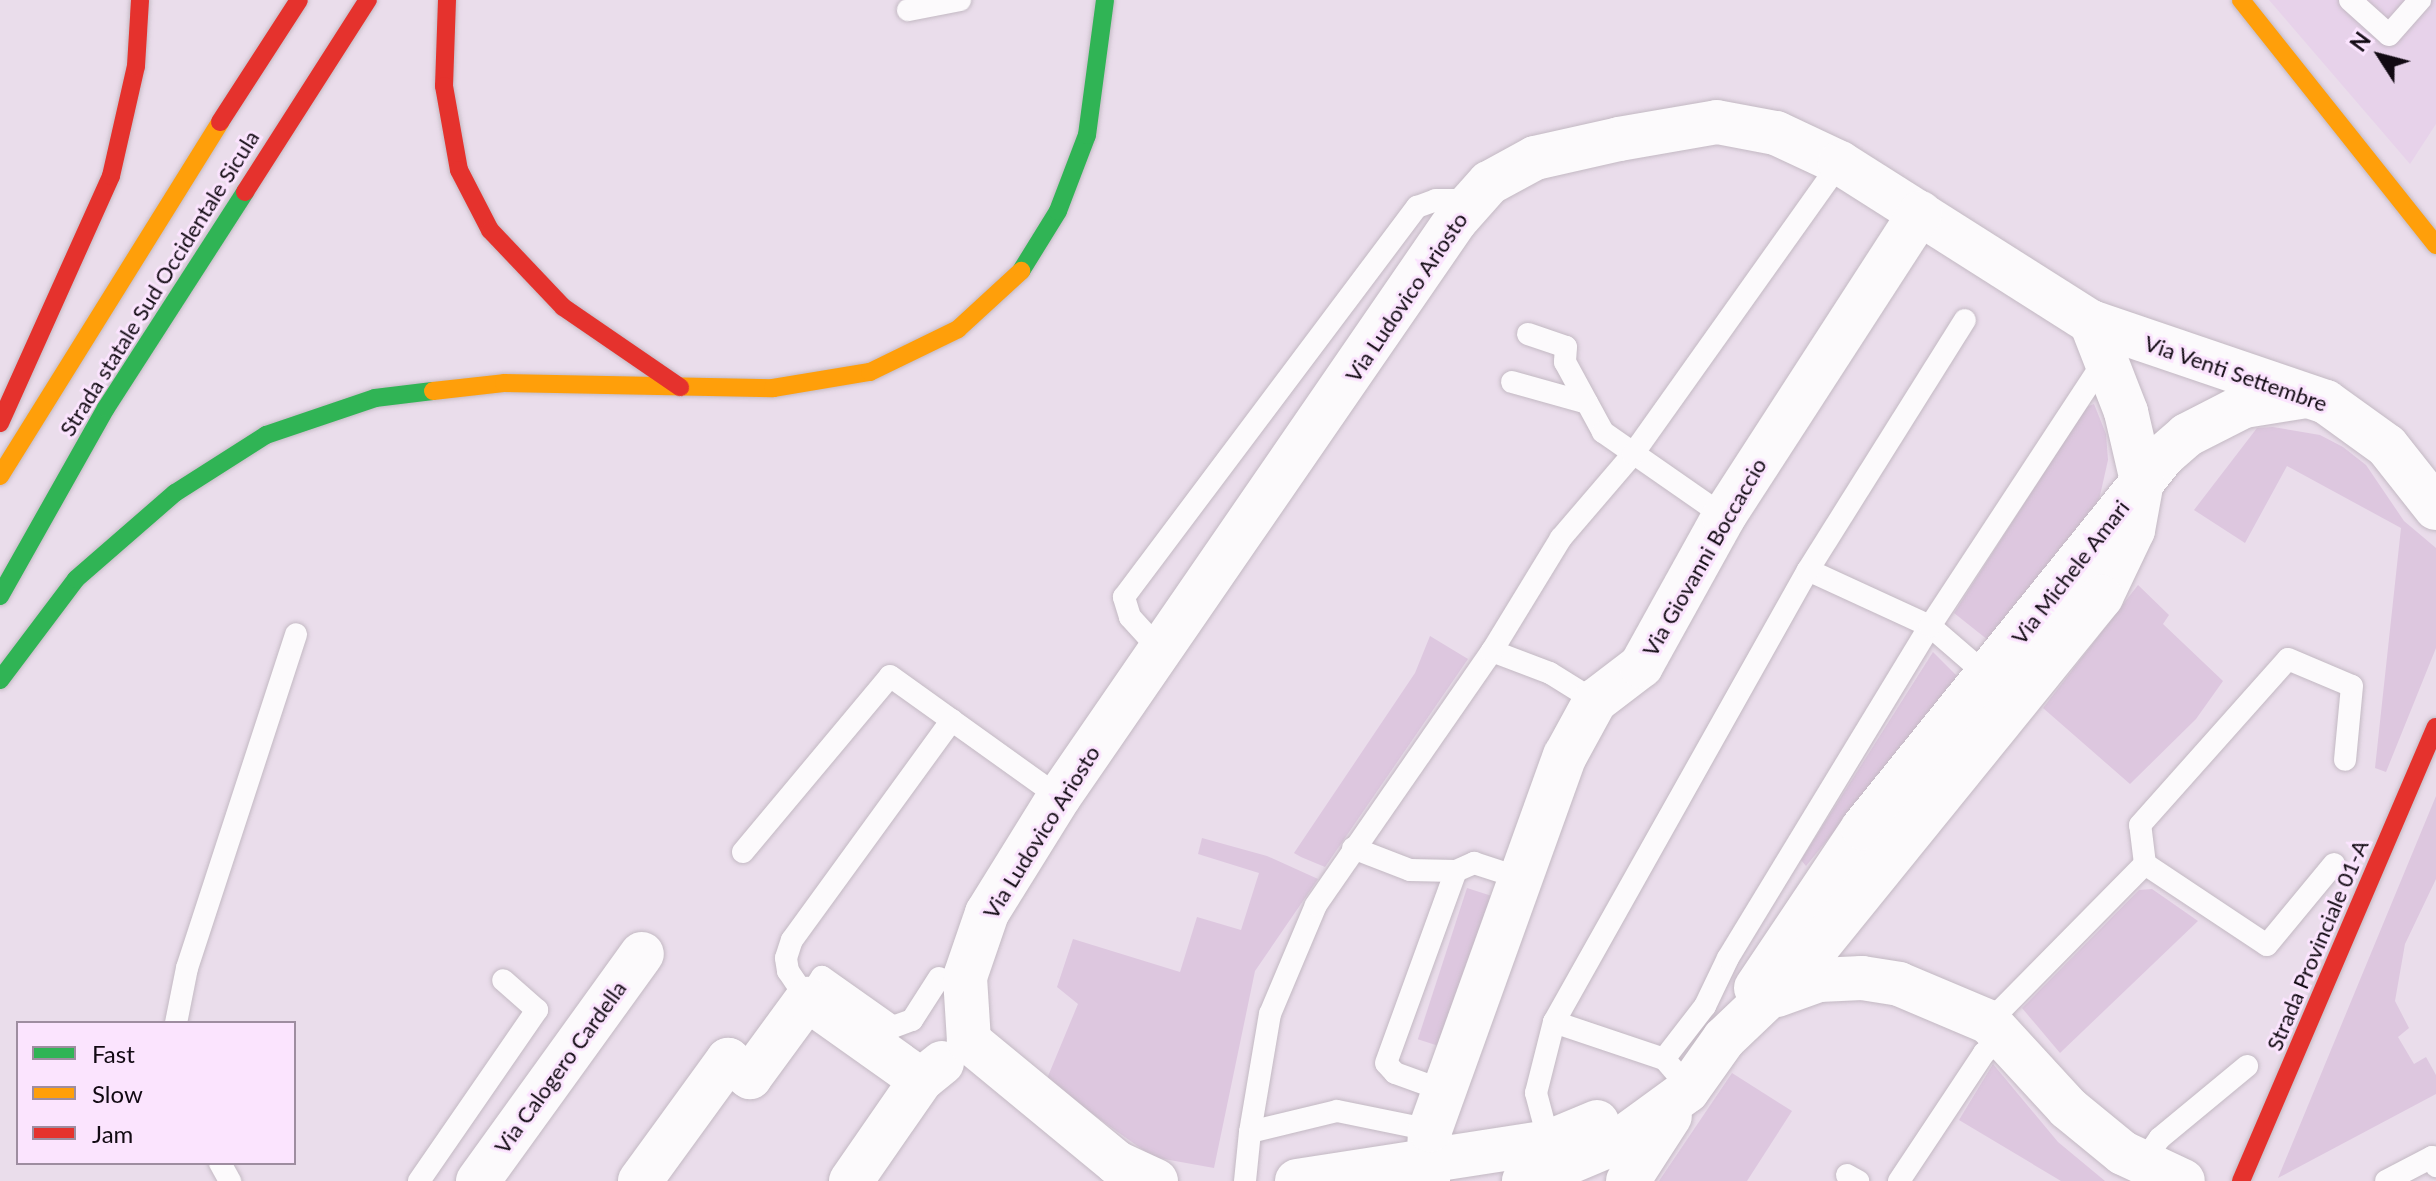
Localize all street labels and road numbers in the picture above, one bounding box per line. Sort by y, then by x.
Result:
street label: Strada statale Sud Occidentale Sicula [54,125,264,441]
street label: Via Ludovico Ariosto [1339,207,1473,387]
street label: Via Venti Settembre [2141,329,2331,417]
street label: Via Giovanni Boccaccio [1636,453,1772,661]
street label: Via Michele Amari [2005,494,2135,650]
street label: Via Ludovico Ariosto [977,740,1105,924]
street label: Strada Provinciale 01-A [2261,836,2373,1054]
street label: Via Calogero Cardella [488,976,632,1158]

